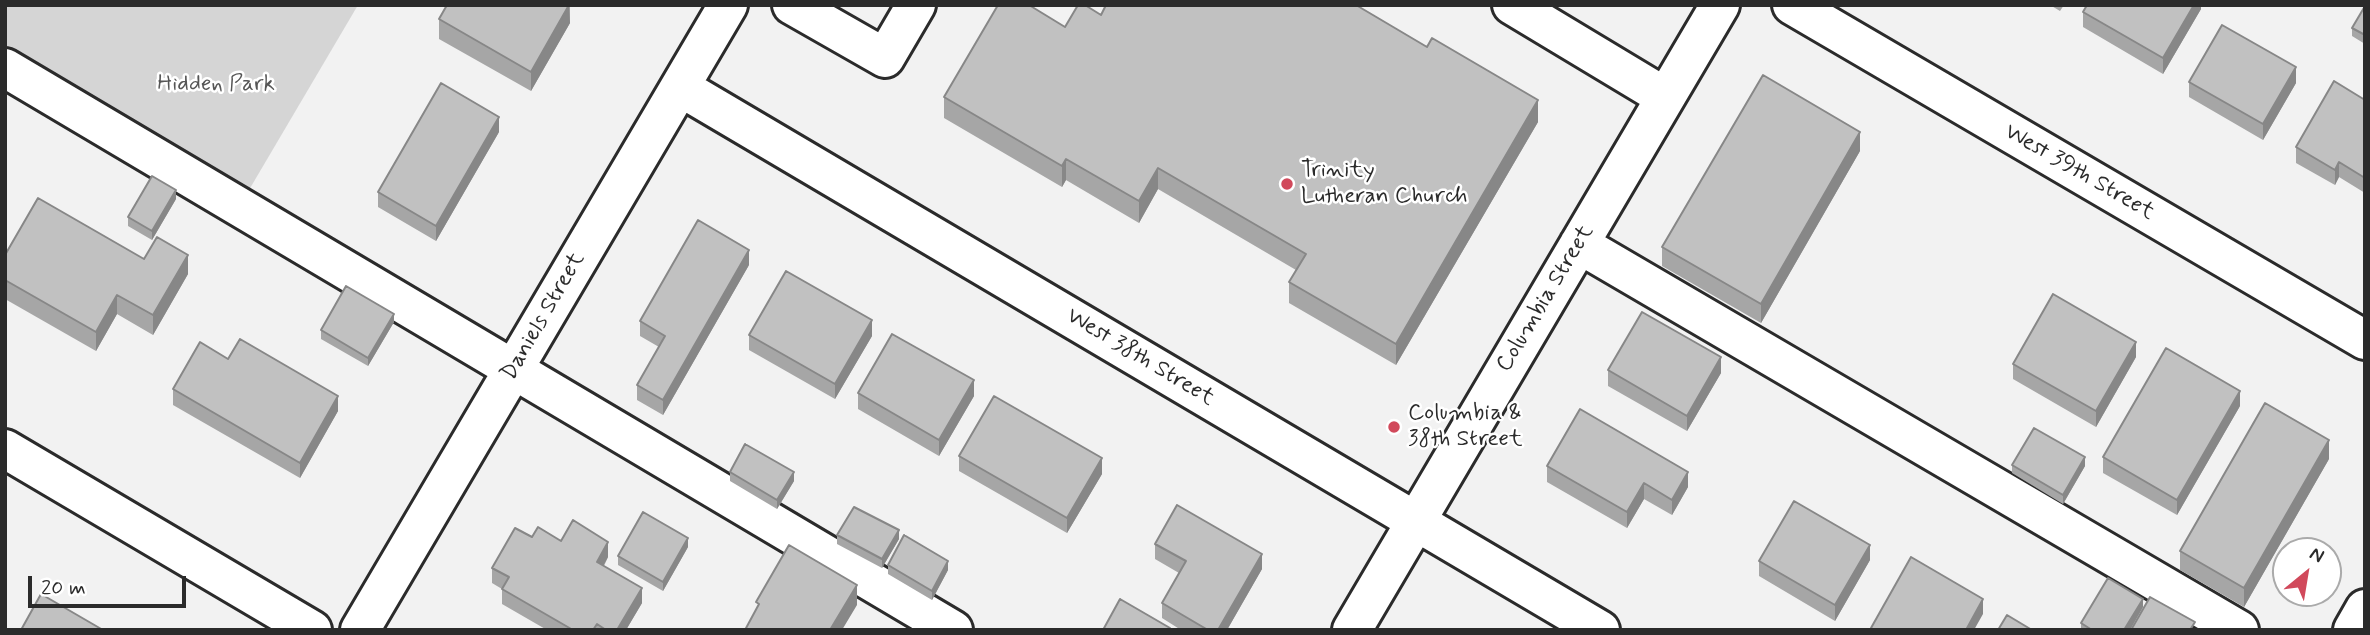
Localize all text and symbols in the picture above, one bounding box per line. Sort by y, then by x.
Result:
park label: Hidden Park [157,71,275,99]
street label: West 39th Street [1999,119,2159,227]
place label: Trinity Lutheran Church [1301,157,1468,211]
marker: Trinity Lutheran Church [1279,176,1295,192]
street label: Columbia Street [1491,221,1601,377]
street label: Daniels Street [496,248,592,386]
street label: West 38th Street [1061,303,1219,413]
place label: Columbia & 38th Street [1408,400,1522,454]
marker: Columbia & 38th Street [1386,419,1402,435]
north arrow [2272,537,2342,607]
text: N [2305,541,2328,569]
scale bar [32,562,189,606]
text: 20 m [41,574,86,602]

